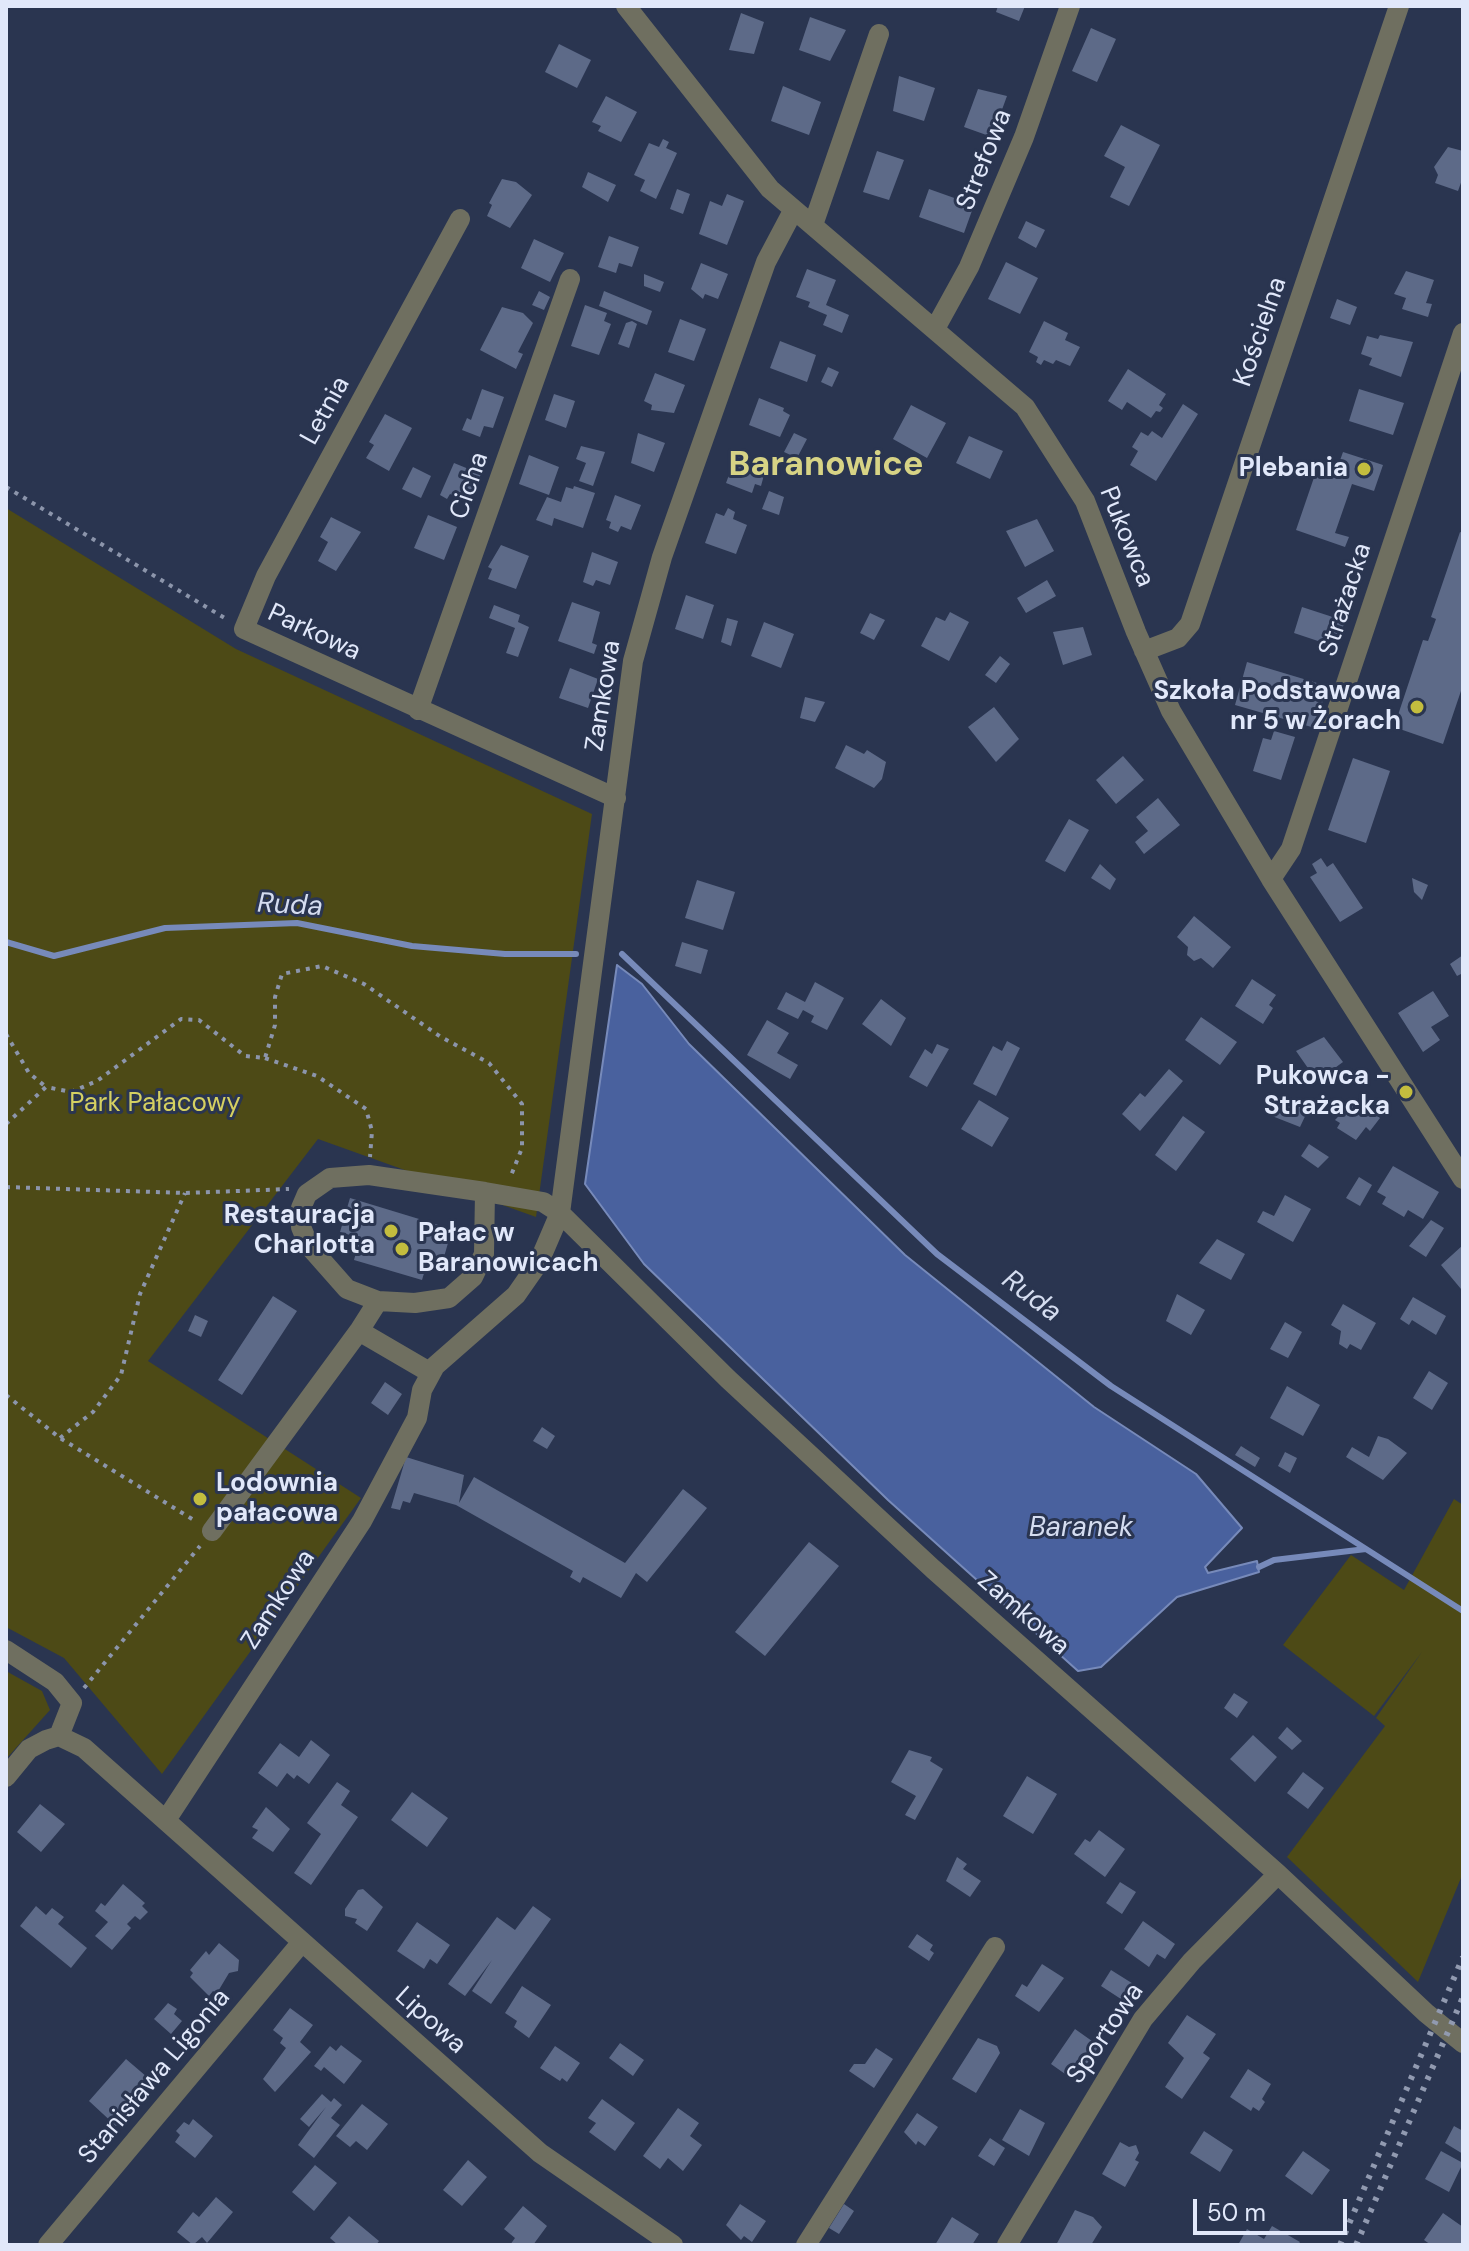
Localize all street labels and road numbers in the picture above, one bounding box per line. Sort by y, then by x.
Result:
street label: Strefowa [951,105,1019,215]
street label: Kościelna [1228,273,1294,391]
street label: Letnia [295,372,357,450]
street label: Cicha [444,448,496,524]
street label: Pukowca [1092,482,1160,592]
street label: Strażacka [1313,539,1379,661]
street label: Parkowa [263,598,365,668]
street label: Zamkowa [580,638,628,754]
street label: Zamkowa [235,1545,323,1655]
street label: Zamkowa [971,1565,1075,1663]
street label: Sportowa [1061,1978,1151,2090]
street label: Lipowa [388,1981,472,2061]
street label: Stanisława Ligonia [73,1983,237,2171]

